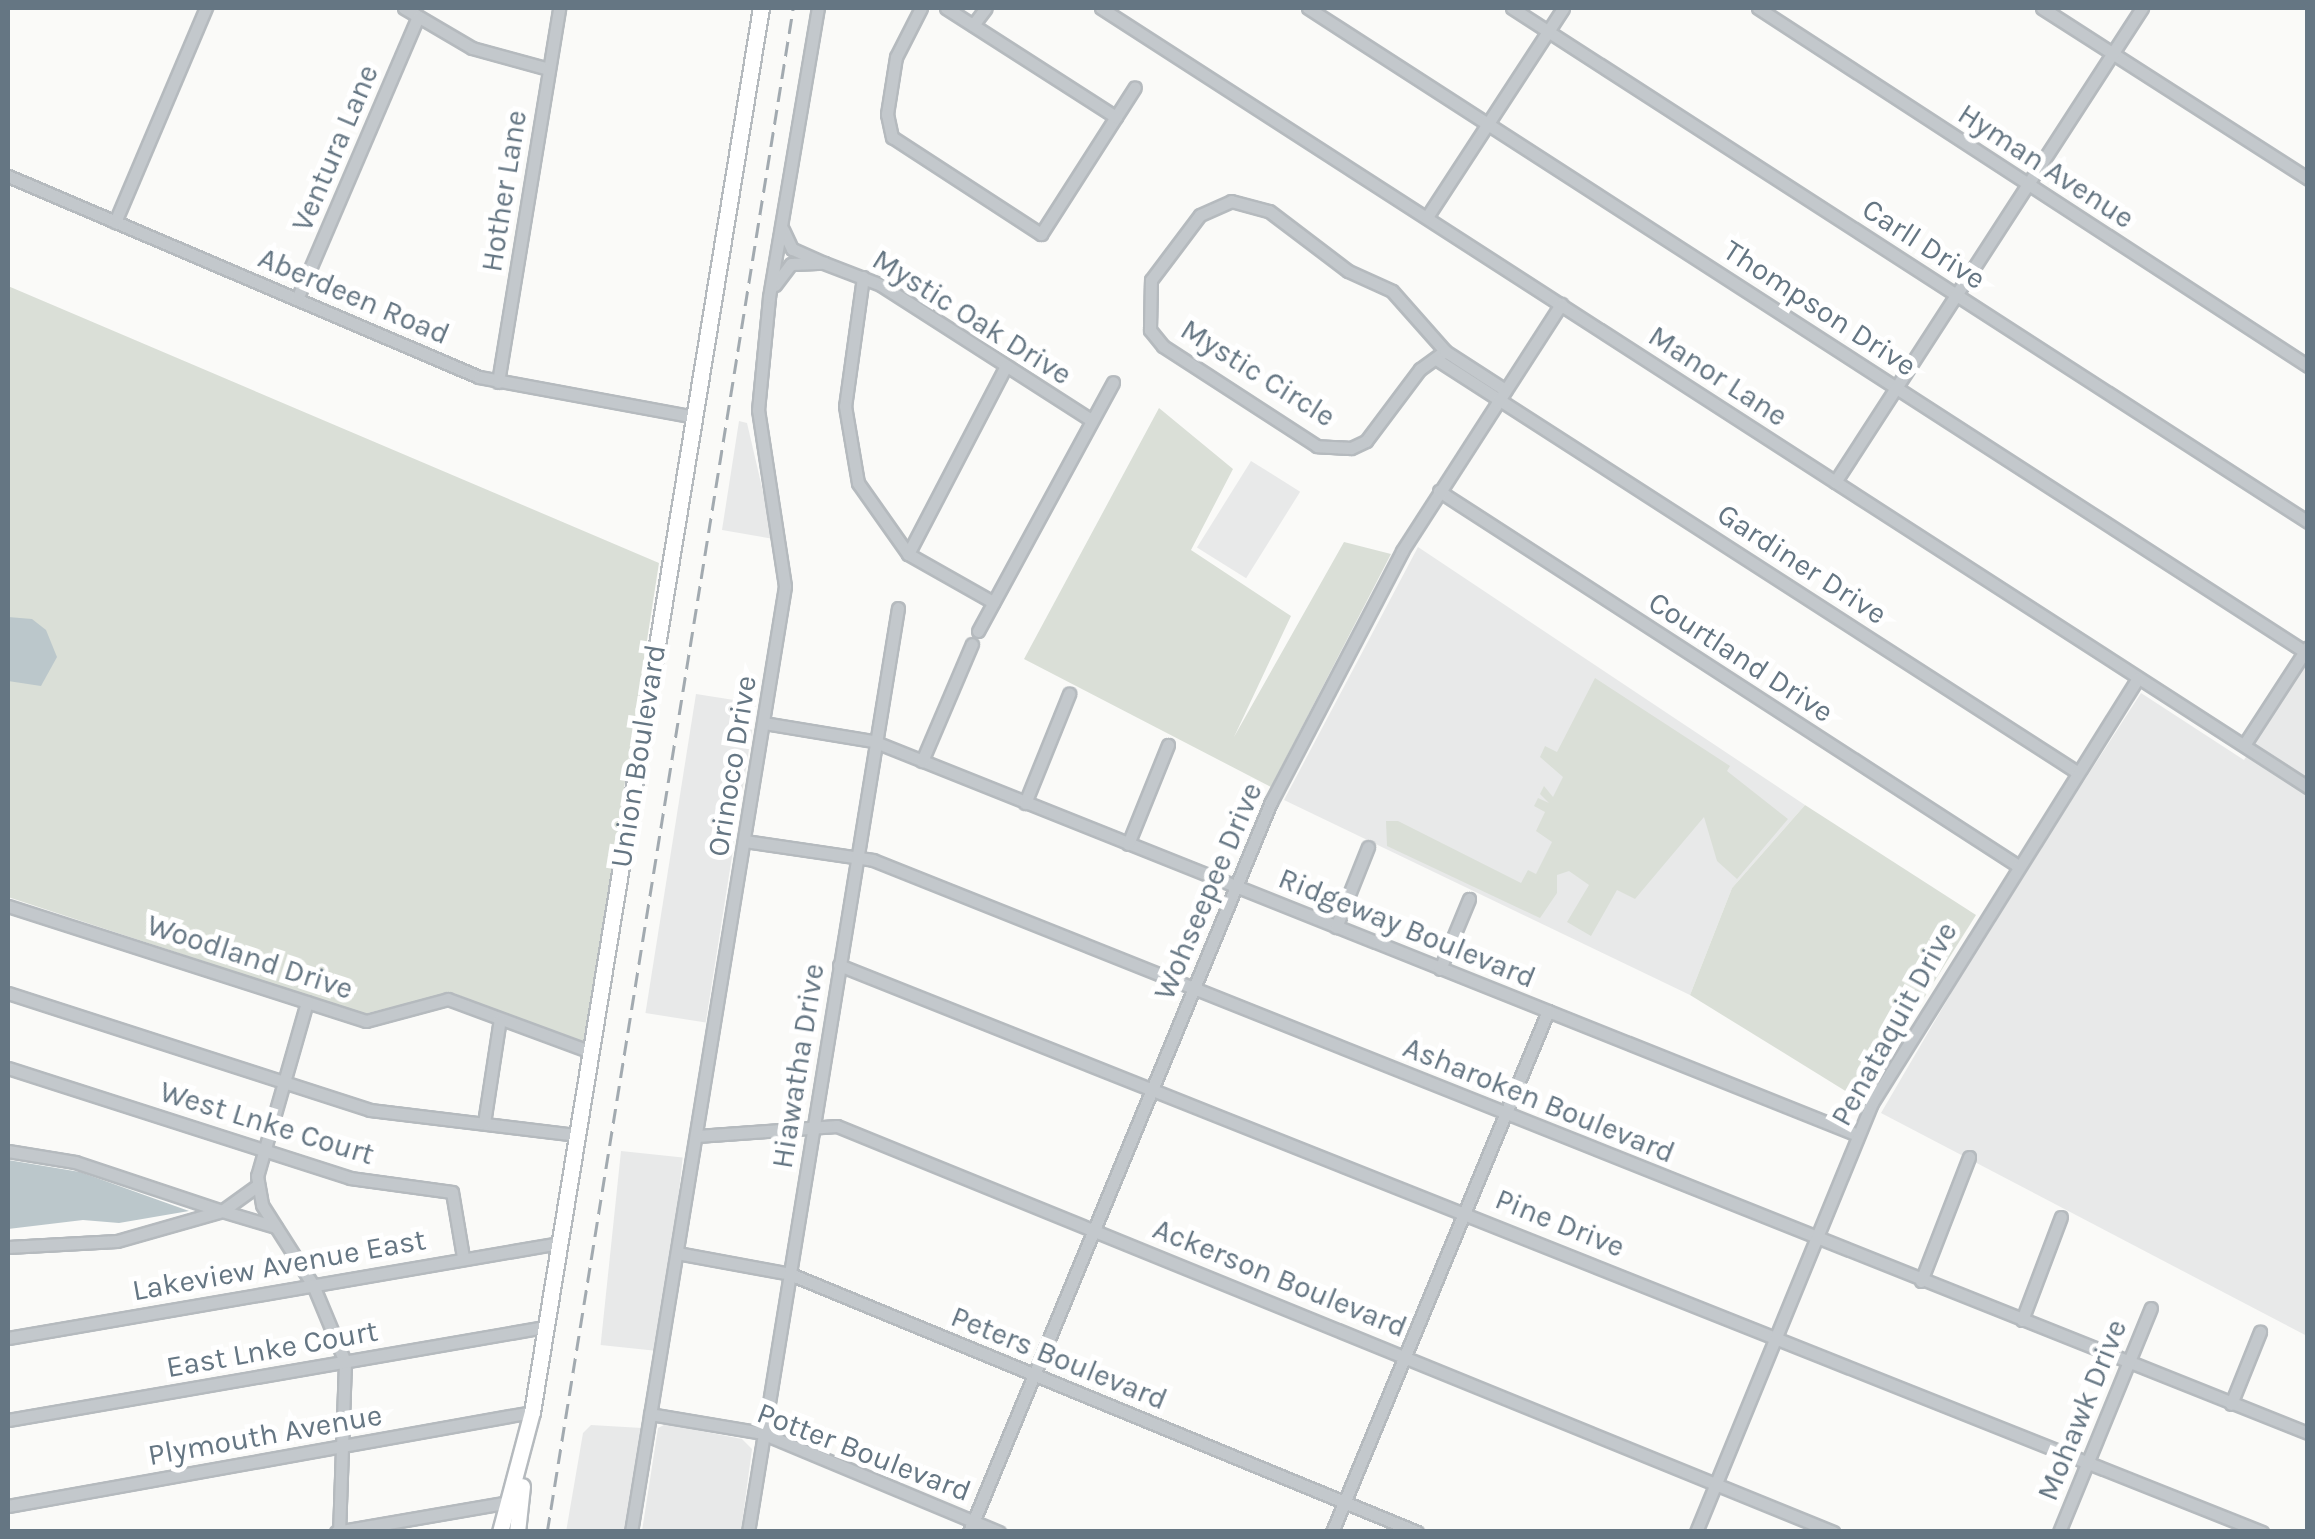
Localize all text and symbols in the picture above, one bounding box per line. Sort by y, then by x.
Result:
street label: Ventura Lane [284,59,386,237]
street label: Hyman Avenue [1951,96,2141,236]
street label: Hother Lane [473,108,535,274]
street label: Carll Drive [1856,191,1992,297]
street label: Thompson Drive [1717,232,1923,384]
street label: Aberdeen Road [253,240,455,352]
street label: Mystic Oak Drive [866,241,1078,393]
street label: Mystic Circle [1174,311,1342,435]
street label: Manor Lane [1642,318,1794,434]
street label: Gardiner Drive [1710,496,1894,632]
street label: Courtland Drive [1642,584,1840,730]
street label: Union Boulevard [603,642,673,870]
street label: Orinoco Drive [700,673,764,859]
street label: Wohseepee Drive [1146,777,1270,1005]
street label: Ridgeway Boulevard [1273,860,1541,996]
street label: Woodland Drive [142,907,358,1007]
street label: Penataquit Drive [1823,916,1965,1132]
street label: Hiawatha Drive [764,961,832,1171]
street label: Asharoken Boulevard [1398,1029,1680,1171]
street label: West Lnke Court [156,1073,378,1173]
street label: Pine Drive [1490,1181,1630,1265]
street label: Ackerson Boulevard [1148,1211,1412,1345]
street label: Lakeview Avenue East [129,1221,429,1309]
street label: Peters Boulevard [946,1298,1172,1418]
street label: East Lnke Court [163,1313,381,1385]
street label: Mohawk Drive [2029,1314,2135,1506]
street label: Potter Boulevard [752,1395,976,1509]
street label: Plymouth Avenue [145,1397,385,1473]

